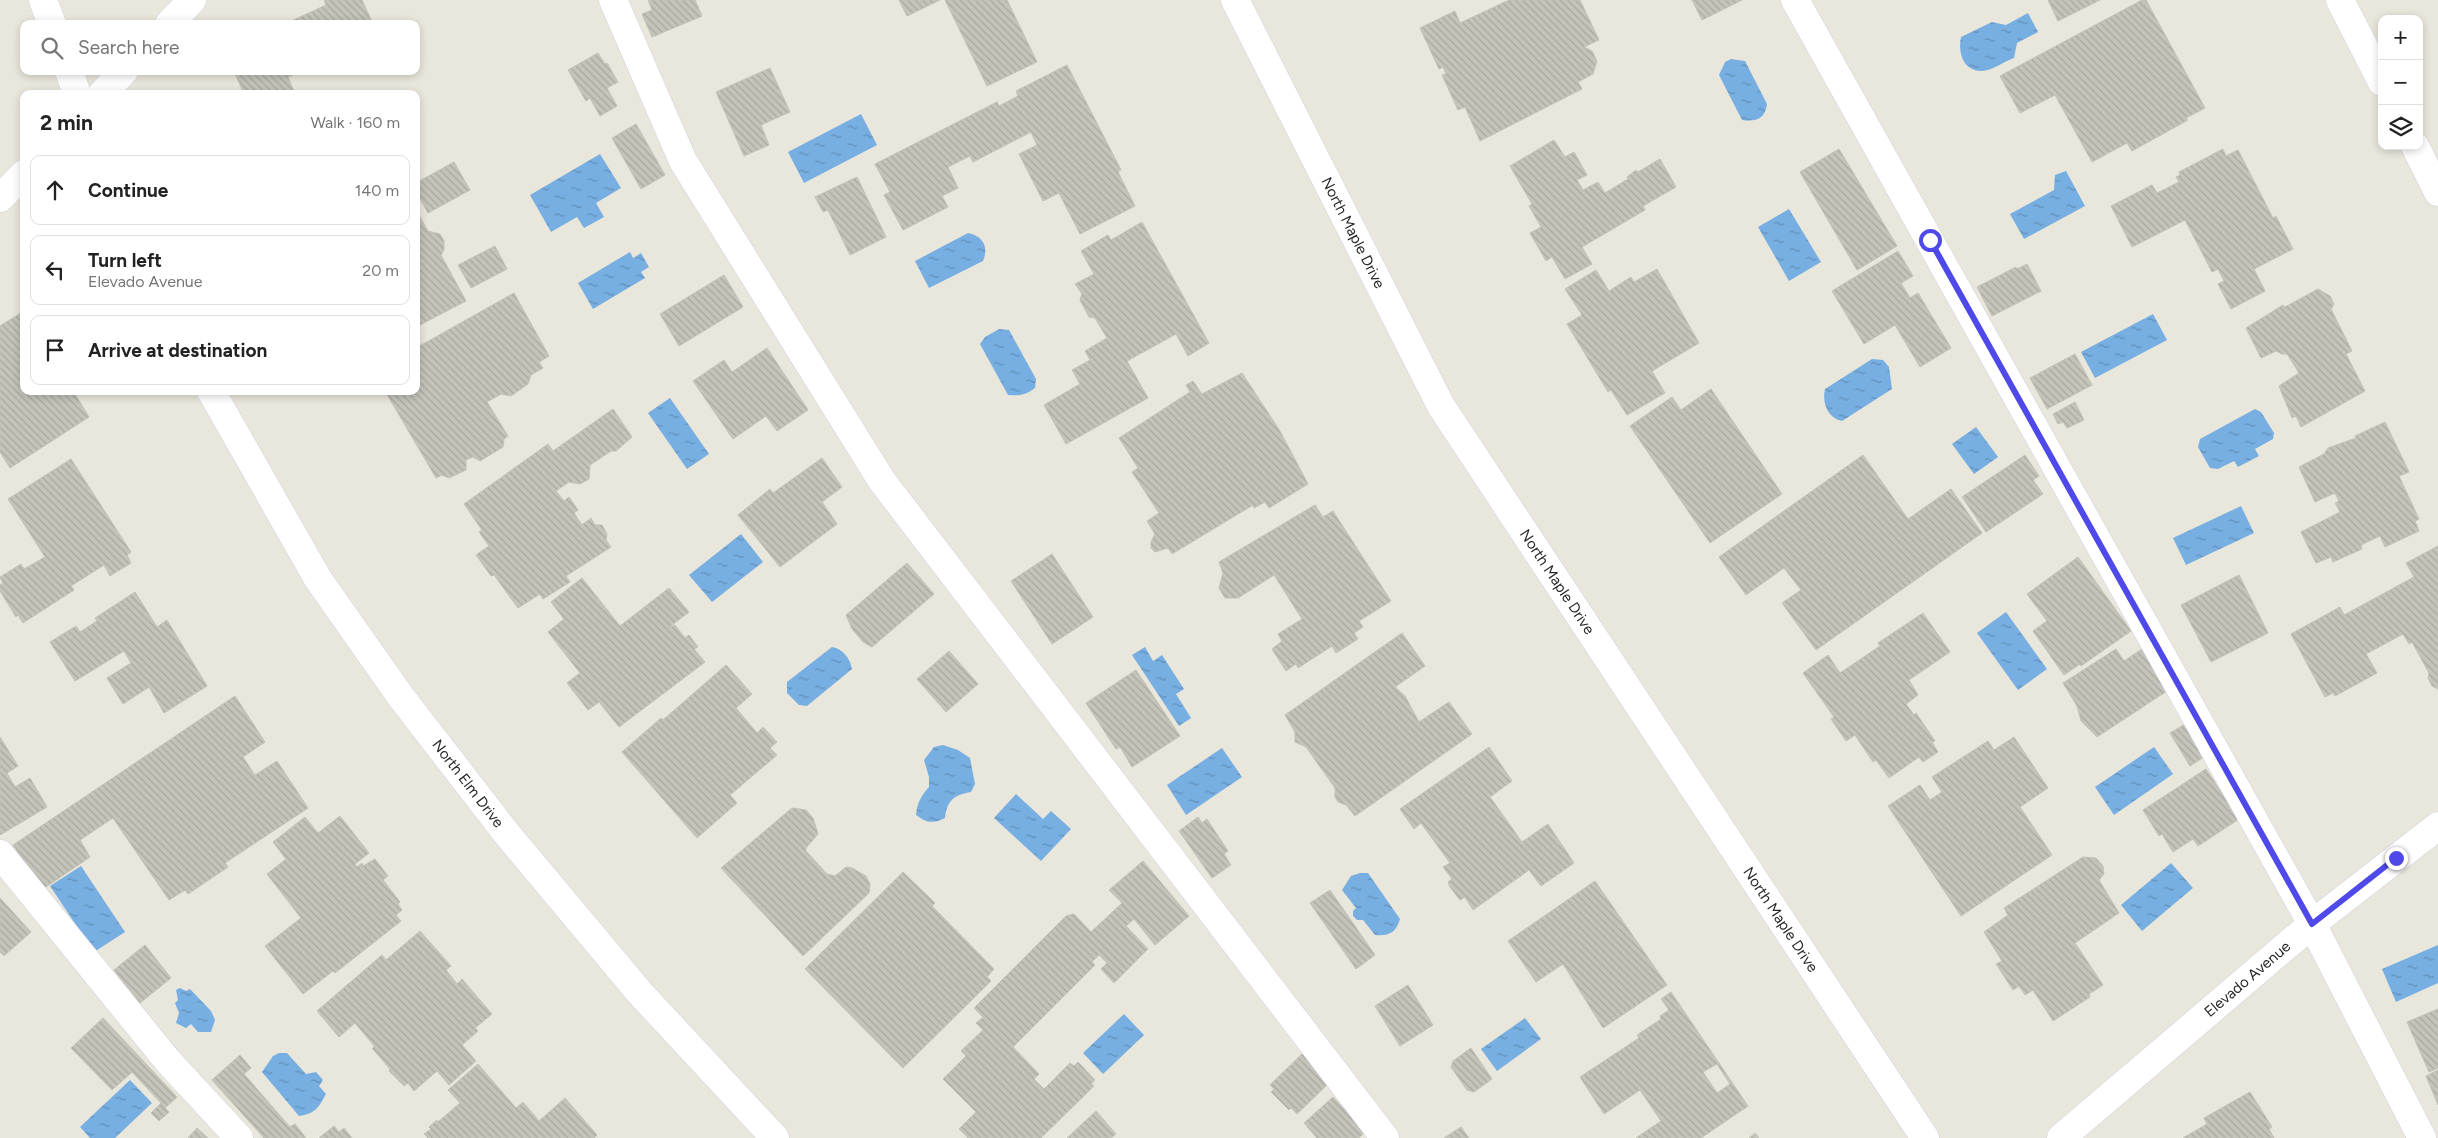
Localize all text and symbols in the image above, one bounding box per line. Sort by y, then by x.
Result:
map controls [2378,15,2423,150]
button: + [2378,15,2423,60]
search box [20,20,420,75]
icon: search [38,34,66,62]
text: Search here [78,36,180,59]
button: − [2378,60,2423,105]
button: layers [2378,105,2423,150]
text: 2 min [40,110,93,135]
text: Walk · 160 m [310,113,400,132]
street label: North Maple Drive [1317,174,1389,291]
icon: ahead [41,176,69,204]
text: Continue [88,179,168,202]
text: 140 m [355,181,399,200]
route start [1919,229,1942,252]
text: Turn left [88,249,162,272]
icon: left [41,256,69,284]
text: 20 m [362,261,399,280]
text: Elevado Avenue [88,272,203,291]
icon: arrive [41,336,69,364]
text: Arrive at destination [88,339,267,362]
street label: North Maple Drive [1516,526,1598,638]
street label: North Elm Drive [428,736,508,831]
route end [2385,847,2408,870]
street label: North Maple Drive [1739,864,1822,976]
street label: Elevado Avenue [2201,937,2294,1021]

